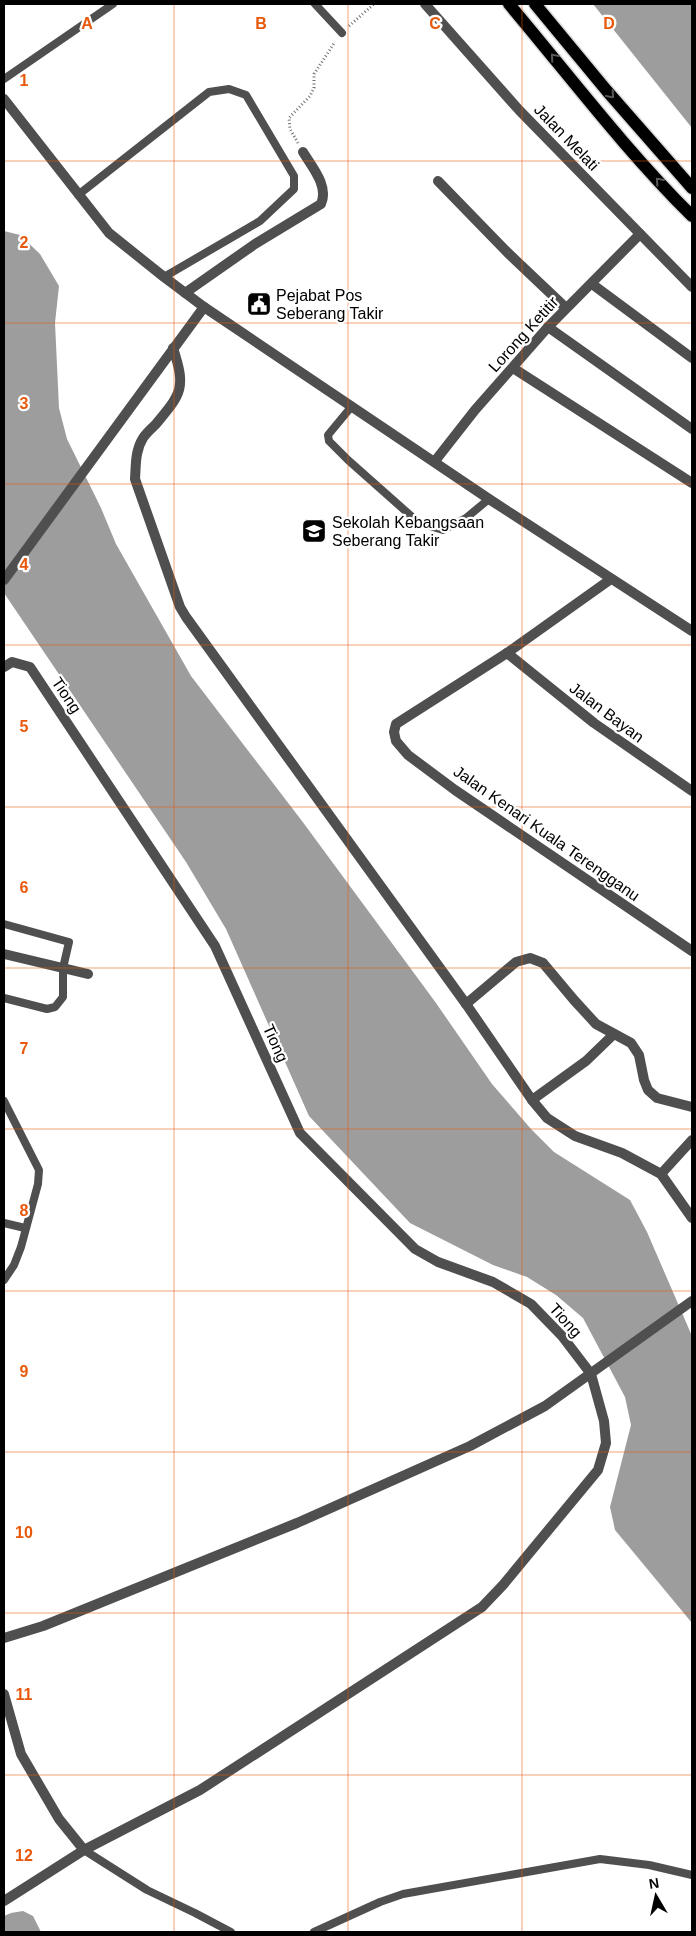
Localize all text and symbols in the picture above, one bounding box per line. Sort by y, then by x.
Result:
text: A [81,15,93,32]
text: B [255,15,267,32]
text: C [429,15,441,32]
text: D [603,15,615,32]
one-way arrow [551,54,559,63]
text: 1 [20,72,29,89]
one-way arrow [605,90,614,99]
street label: Jalan Melati [531,101,602,174]
one-way arrow [656,177,665,186]
text: 2 [20,234,29,251]
place label: Pejabat Pos Seberang Takir [276,287,384,322]
public building icon: Pejabat Pos Seberang Takir [246,291,272,317]
street label: Lorong Ketitir [485,293,562,375]
text: 3 [20,395,29,412]
place label: Sekolah Kebangsaan Seberang Takir [332,514,484,549]
school or university icon: Sekolah Kebangsaan Seberang Takir [301,518,327,544]
text: 4 [20,556,29,573]
street label: Tiong [49,674,85,716]
street label: Jalan Bayan [566,679,647,746]
text: 5 [20,718,29,735]
street label: Jalan Kenari Kuala Terengganu [451,762,643,904]
text: 6 [20,879,29,896]
street label: Tiong [260,1022,291,1065]
text: 7 [20,1040,29,1057]
text: 8 [20,1202,29,1219]
street label: Tiong [546,1300,585,1341]
text: 9 [20,1363,29,1380]
text: 10 [15,1524,33,1541]
text: 11 [16,1686,33,1703]
text: 12 [15,1847,33,1864]
north arrow [631,1871,681,1921]
text: N [648,1874,660,1892]

